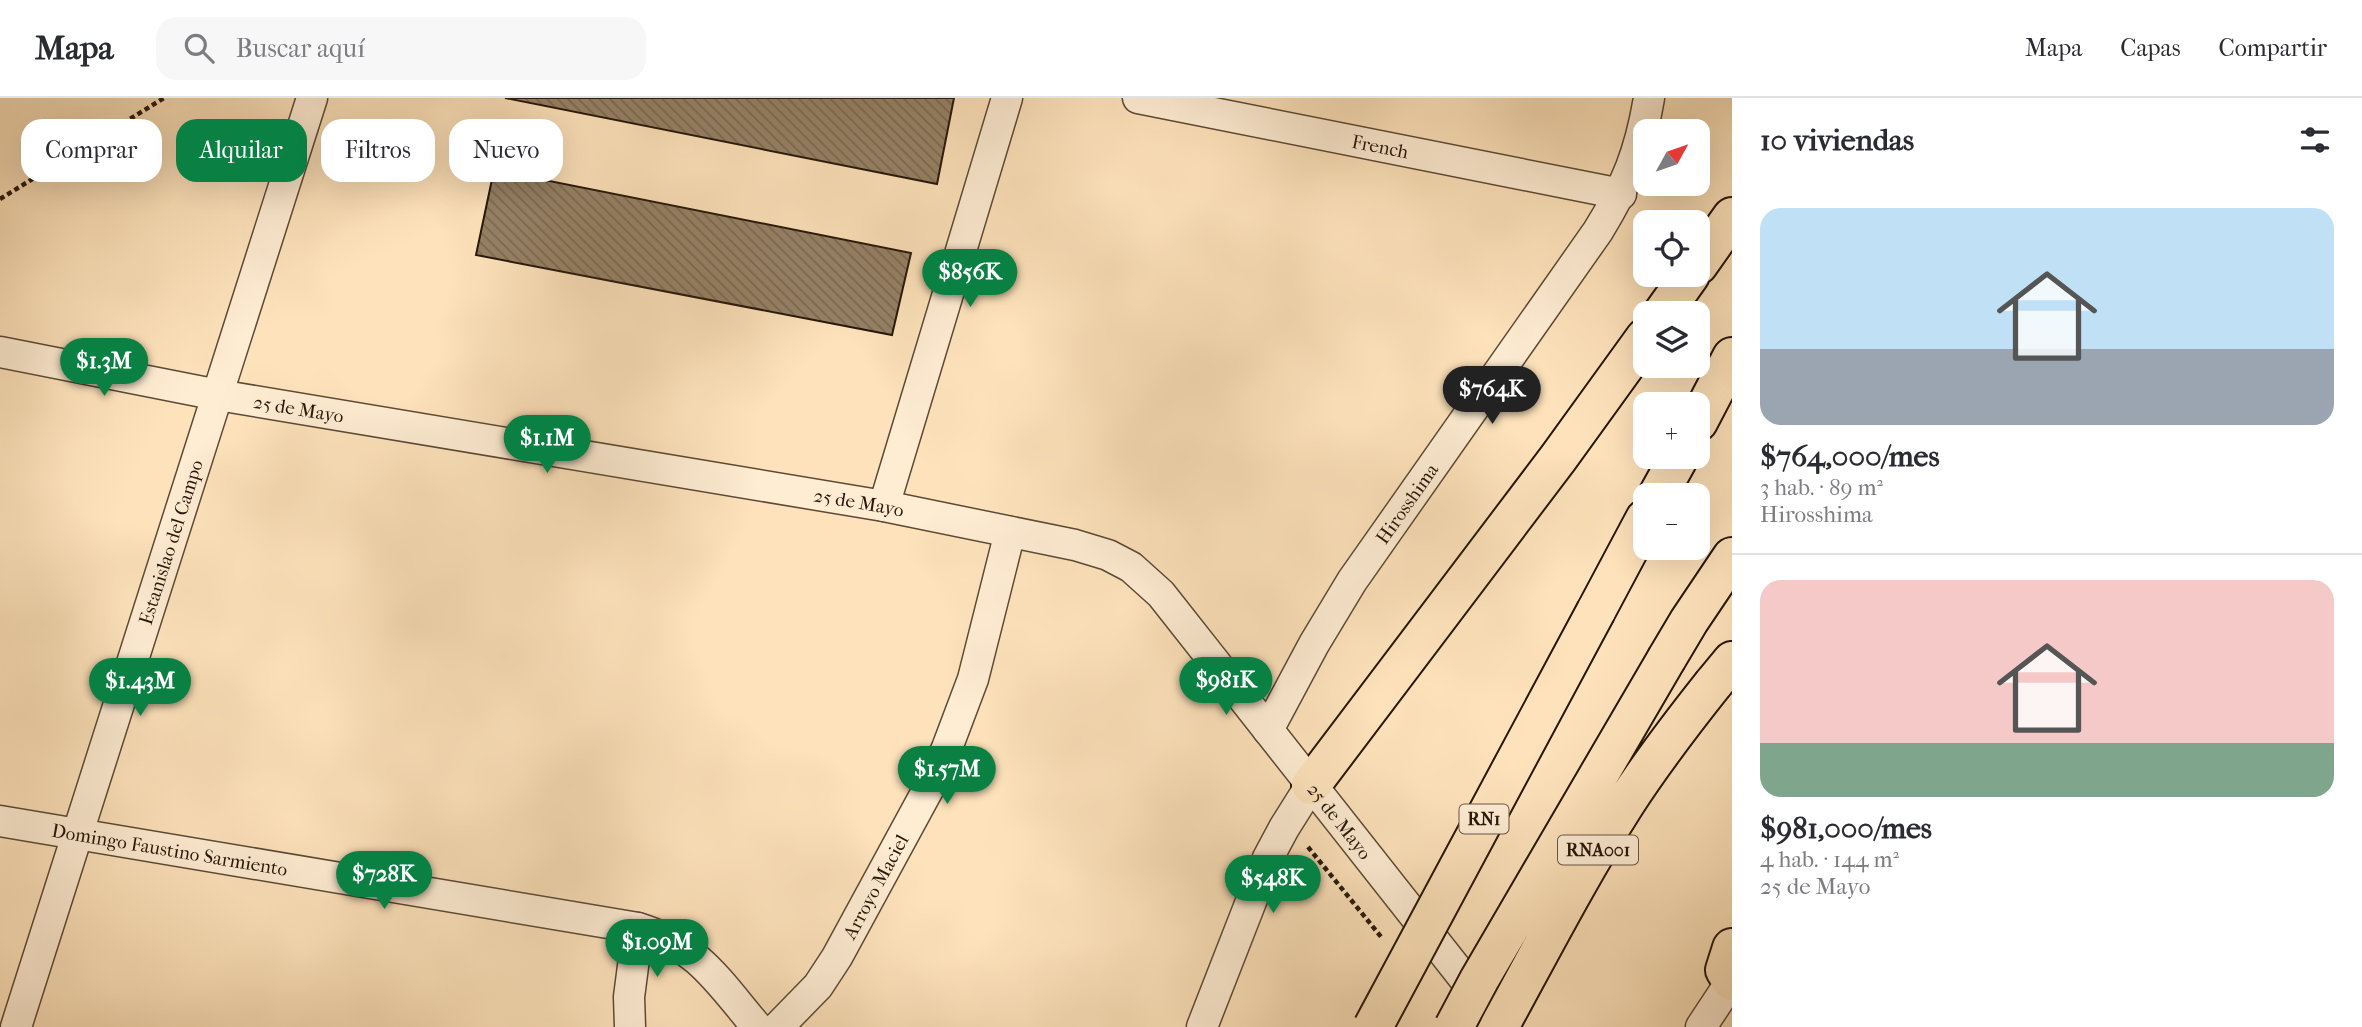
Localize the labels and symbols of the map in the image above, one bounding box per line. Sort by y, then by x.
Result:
north arrow [1633,119,1710,196]
street label: French [1350,131,1411,164]
pin: $856K [921,250,1019,309]
pin: $1.3M [55,338,153,398]
pin: $764K [1443,366,1541,426]
street label: 25 de Mayo [252,391,346,428]
pin: $1.1M [498,416,596,475]
street label: Estanislao del Campo [135,457,208,628]
street label: Hirosshima [1372,459,1443,548]
street label: 25 de Mayo [812,484,906,522]
pin: $1.43M [83,658,197,718]
pin: $981K [1177,658,1275,717]
pin: $1.57M [890,746,1004,806]
street label: 25 de Mayo [1302,779,1376,864]
road number: RN1 [1460,804,1508,834]
street label: Domingo Faustino Sarmiento [50,820,289,881]
street label: Arroyo Maciel [838,831,913,944]
road number: RNA001 [1558,836,1638,864]
pin: $728K [335,852,433,911]
pin: $548K [1224,856,1322,915]
pin: $1.09M [600,920,714,979]

